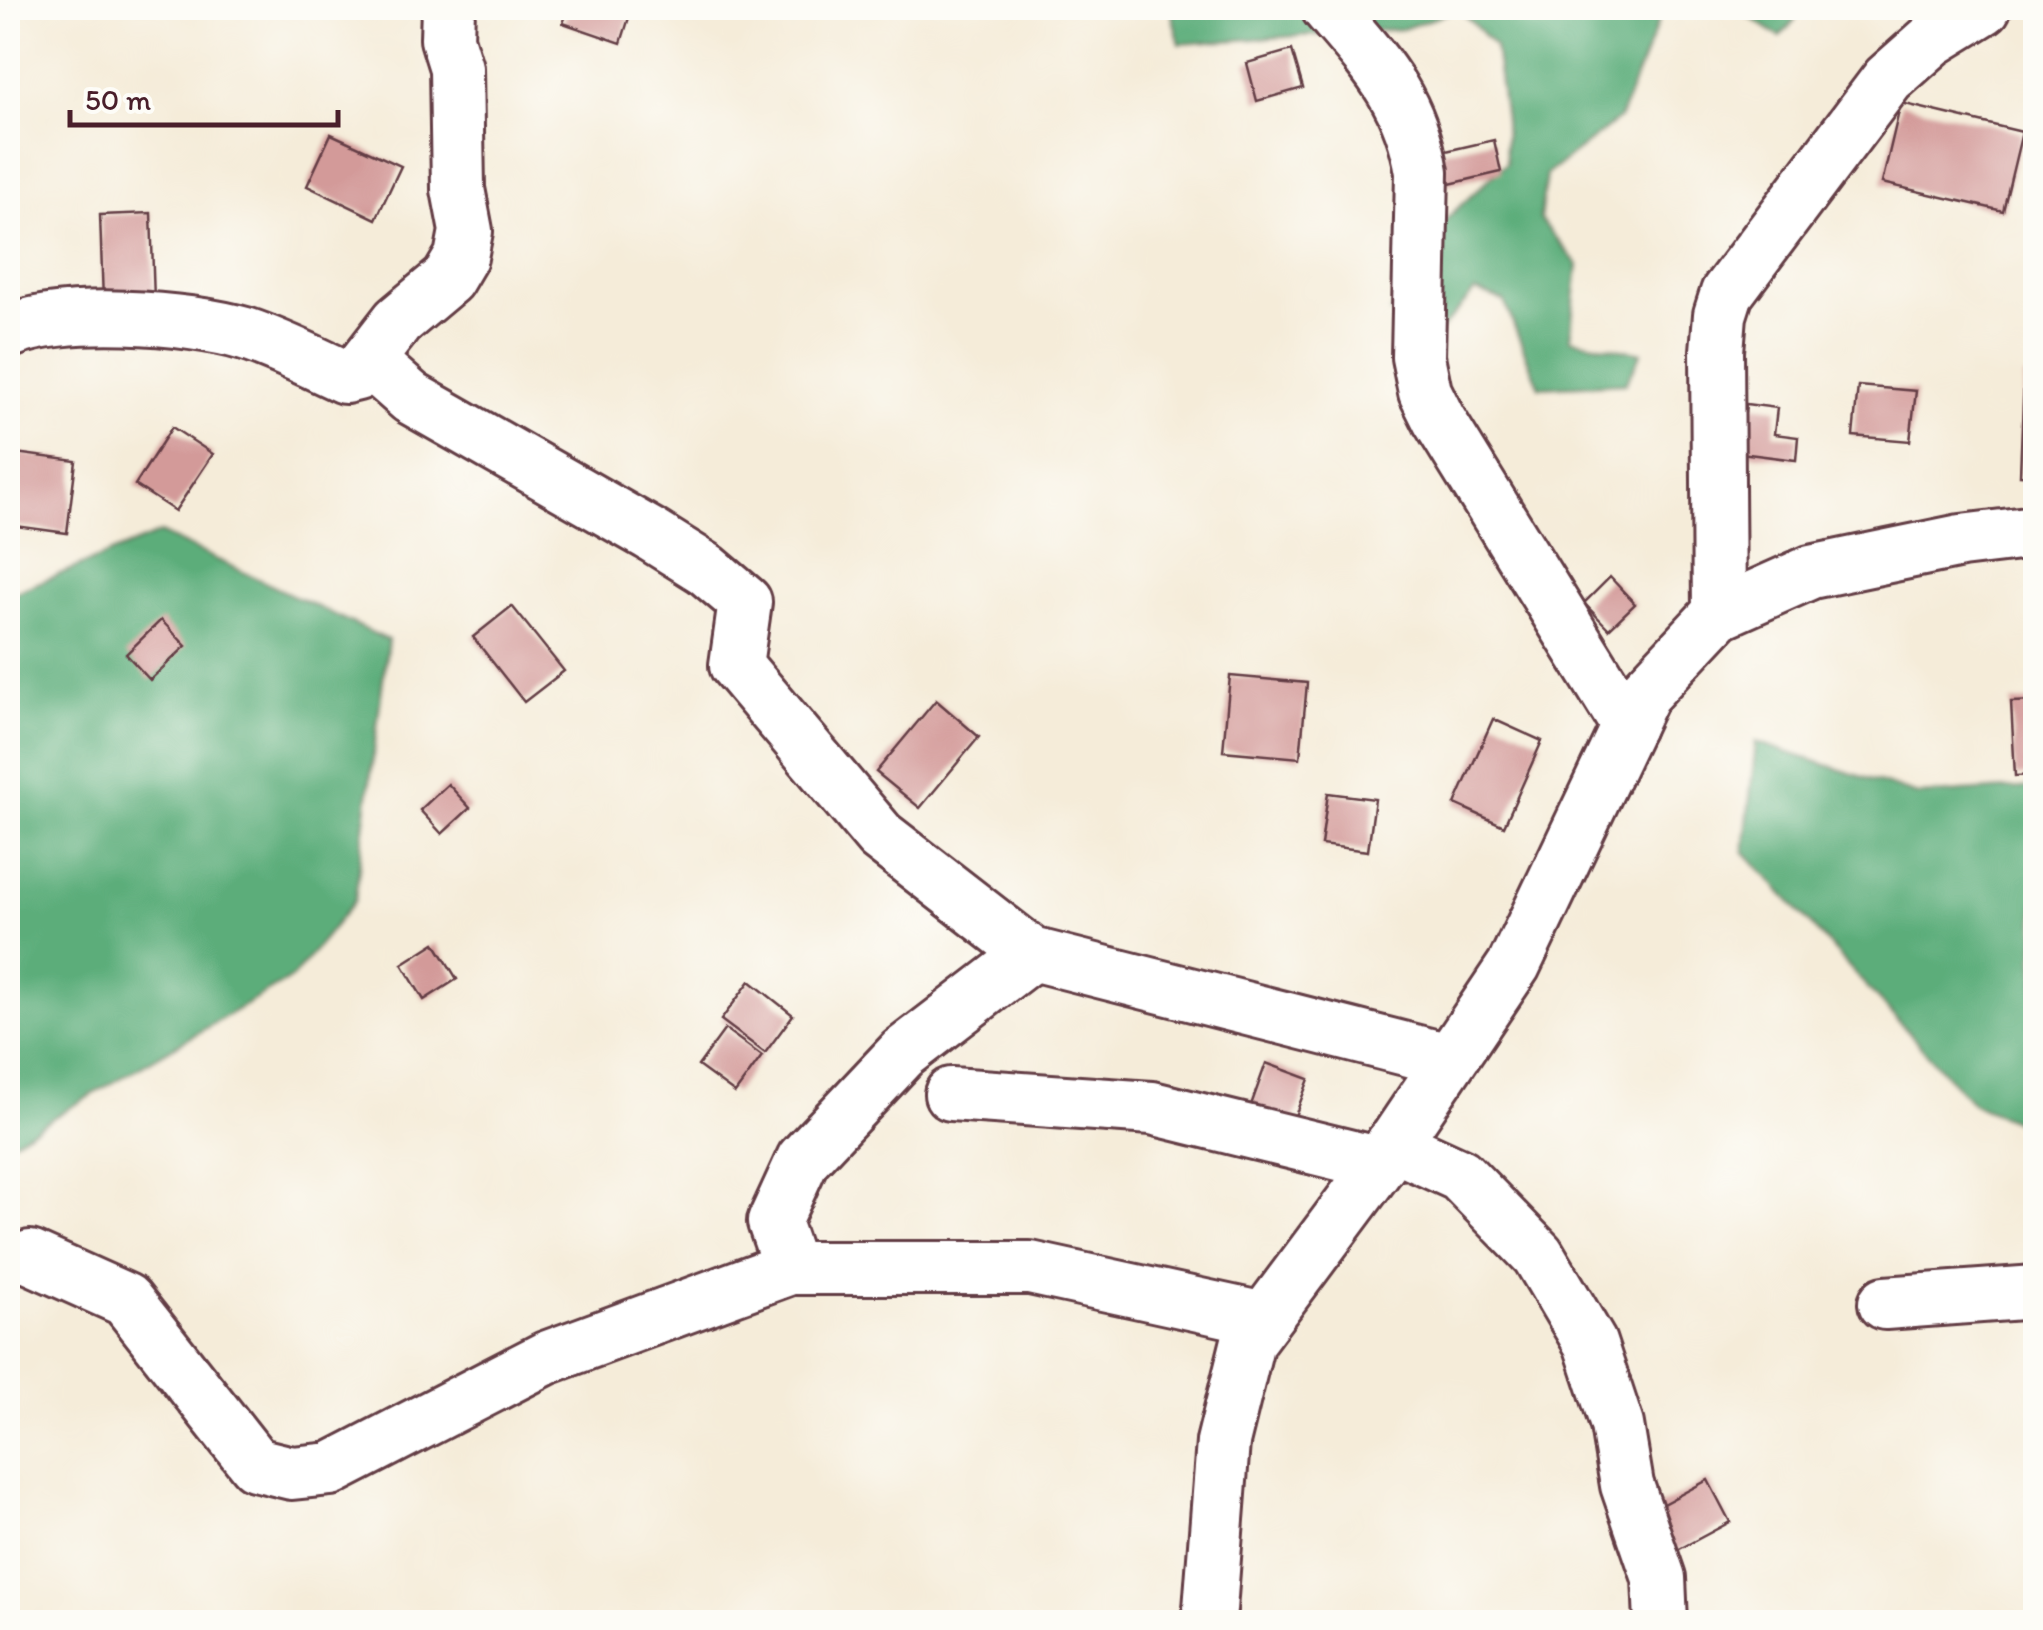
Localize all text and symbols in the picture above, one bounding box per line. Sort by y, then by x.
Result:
scale bar [70,65,338,127]
text: 50 m [85,81,151,118]

